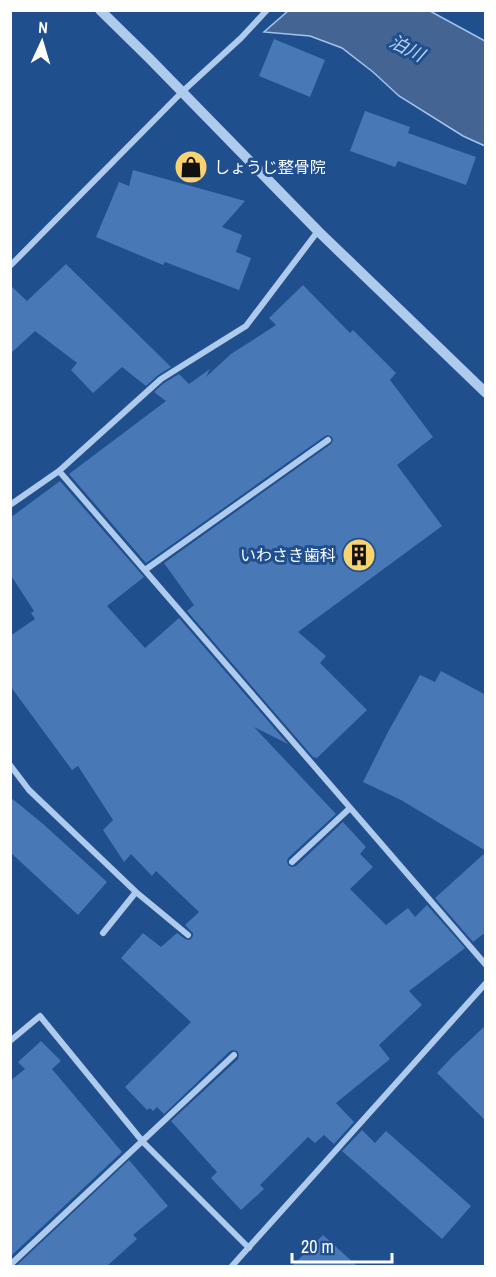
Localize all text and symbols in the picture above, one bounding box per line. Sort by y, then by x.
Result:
north arrow [12,12,72,72]
text: N [38,16,49,38]
water label: 泊川 [385,29,430,68]
shop icon: しょうじ整骨院 [173,149,209,185]
place label: しょうじ整骨院 [214,156,326,178]
building icon: いわさき歯科 [341,537,377,573]
place label: いわさき歯科 [240,544,336,566]
scale bar [292,1226,392,1264]
text: 20 m [301,1234,334,1259]

